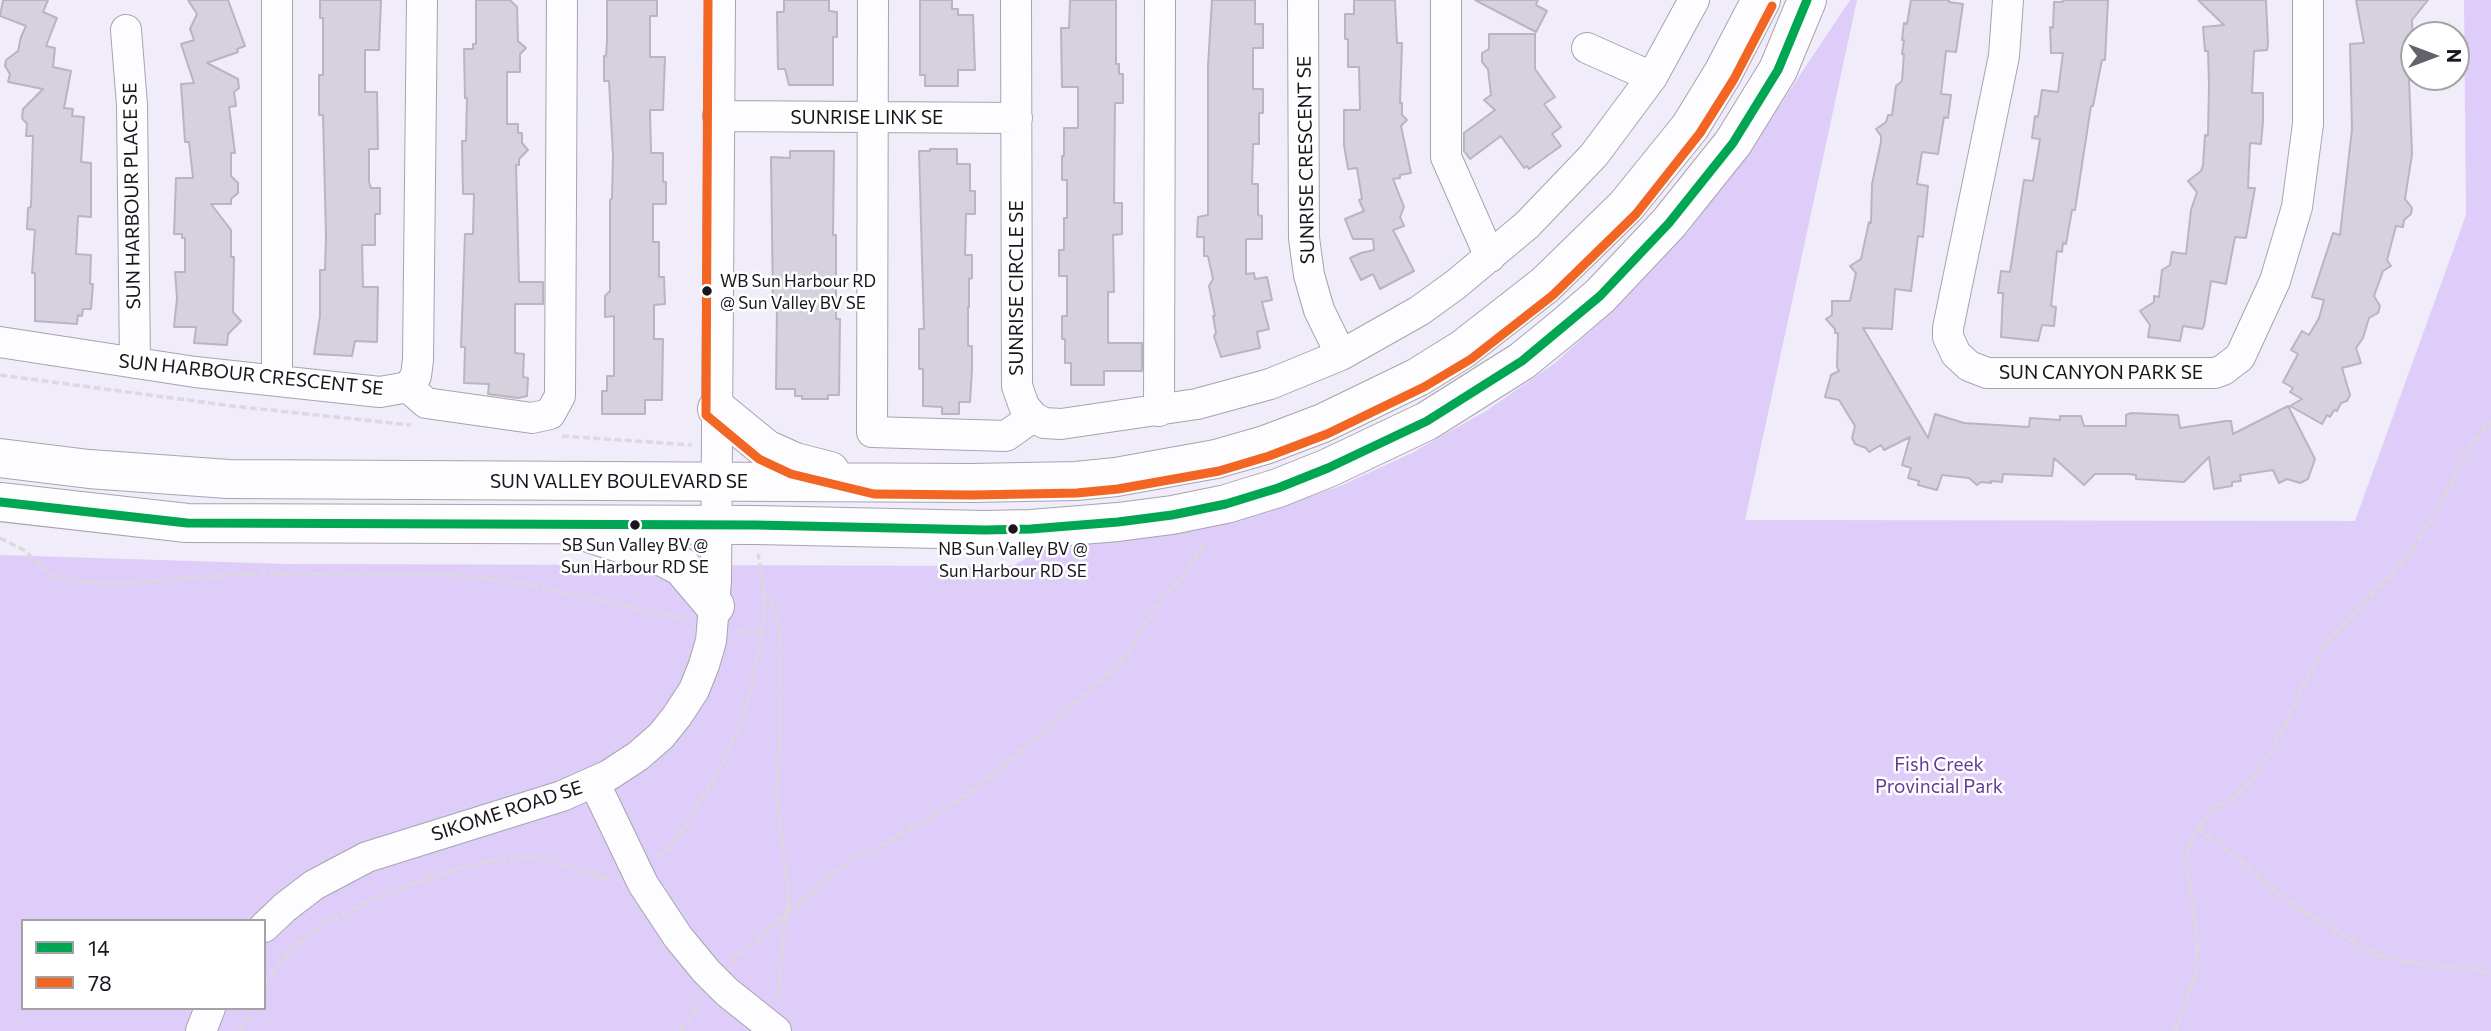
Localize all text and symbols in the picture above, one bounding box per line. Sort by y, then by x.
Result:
north arrow [2400,21,2470,91]
text: N [2443,49,2466,63]
street label: SUNRISE CRESCENT SE [1293,56,1319,264]
street label: SUN HARBOUR PLACE SE [119,82,145,310]
street label: SUNRISE LINK SE [791,107,943,129]
street label: SUNRISE CIRCLE SE [1006,200,1028,376]
place label: WB Sun Harbour RD @ Sun Valley BV SE [720,271,876,311]
marker: WB Sun Harbour RD @ Sun Valley BV SE [700,284,714,298]
street label: SUN HARBOUR CRESCENT SE [117,350,385,400]
street label: SUN CANYON PARK SE [1999,362,2203,384]
street label: SUN VALLEY BOULEVARD SE [490,471,748,493]
marker: SB Sun Valley BV @ Sun Harbour RD SE [628,518,642,532]
marker: NB Sun Valley BV @ Sun Harbour RD SE [1006,522,1020,536]
place label: SB Sun Valley BV @ Sun Harbour RD SE [561,535,709,575]
place label: NB Sun Valley BV @ Sun Harbour RD SE [938,539,1088,579]
park label: Fish Creek Provincial Park [1875,754,2003,798]
street label: SIKOME ROAD SE [429,776,585,846]
legend [21,919,266,1010]
text: 14 [88,935,110,960]
text: 78 [88,970,112,995]

